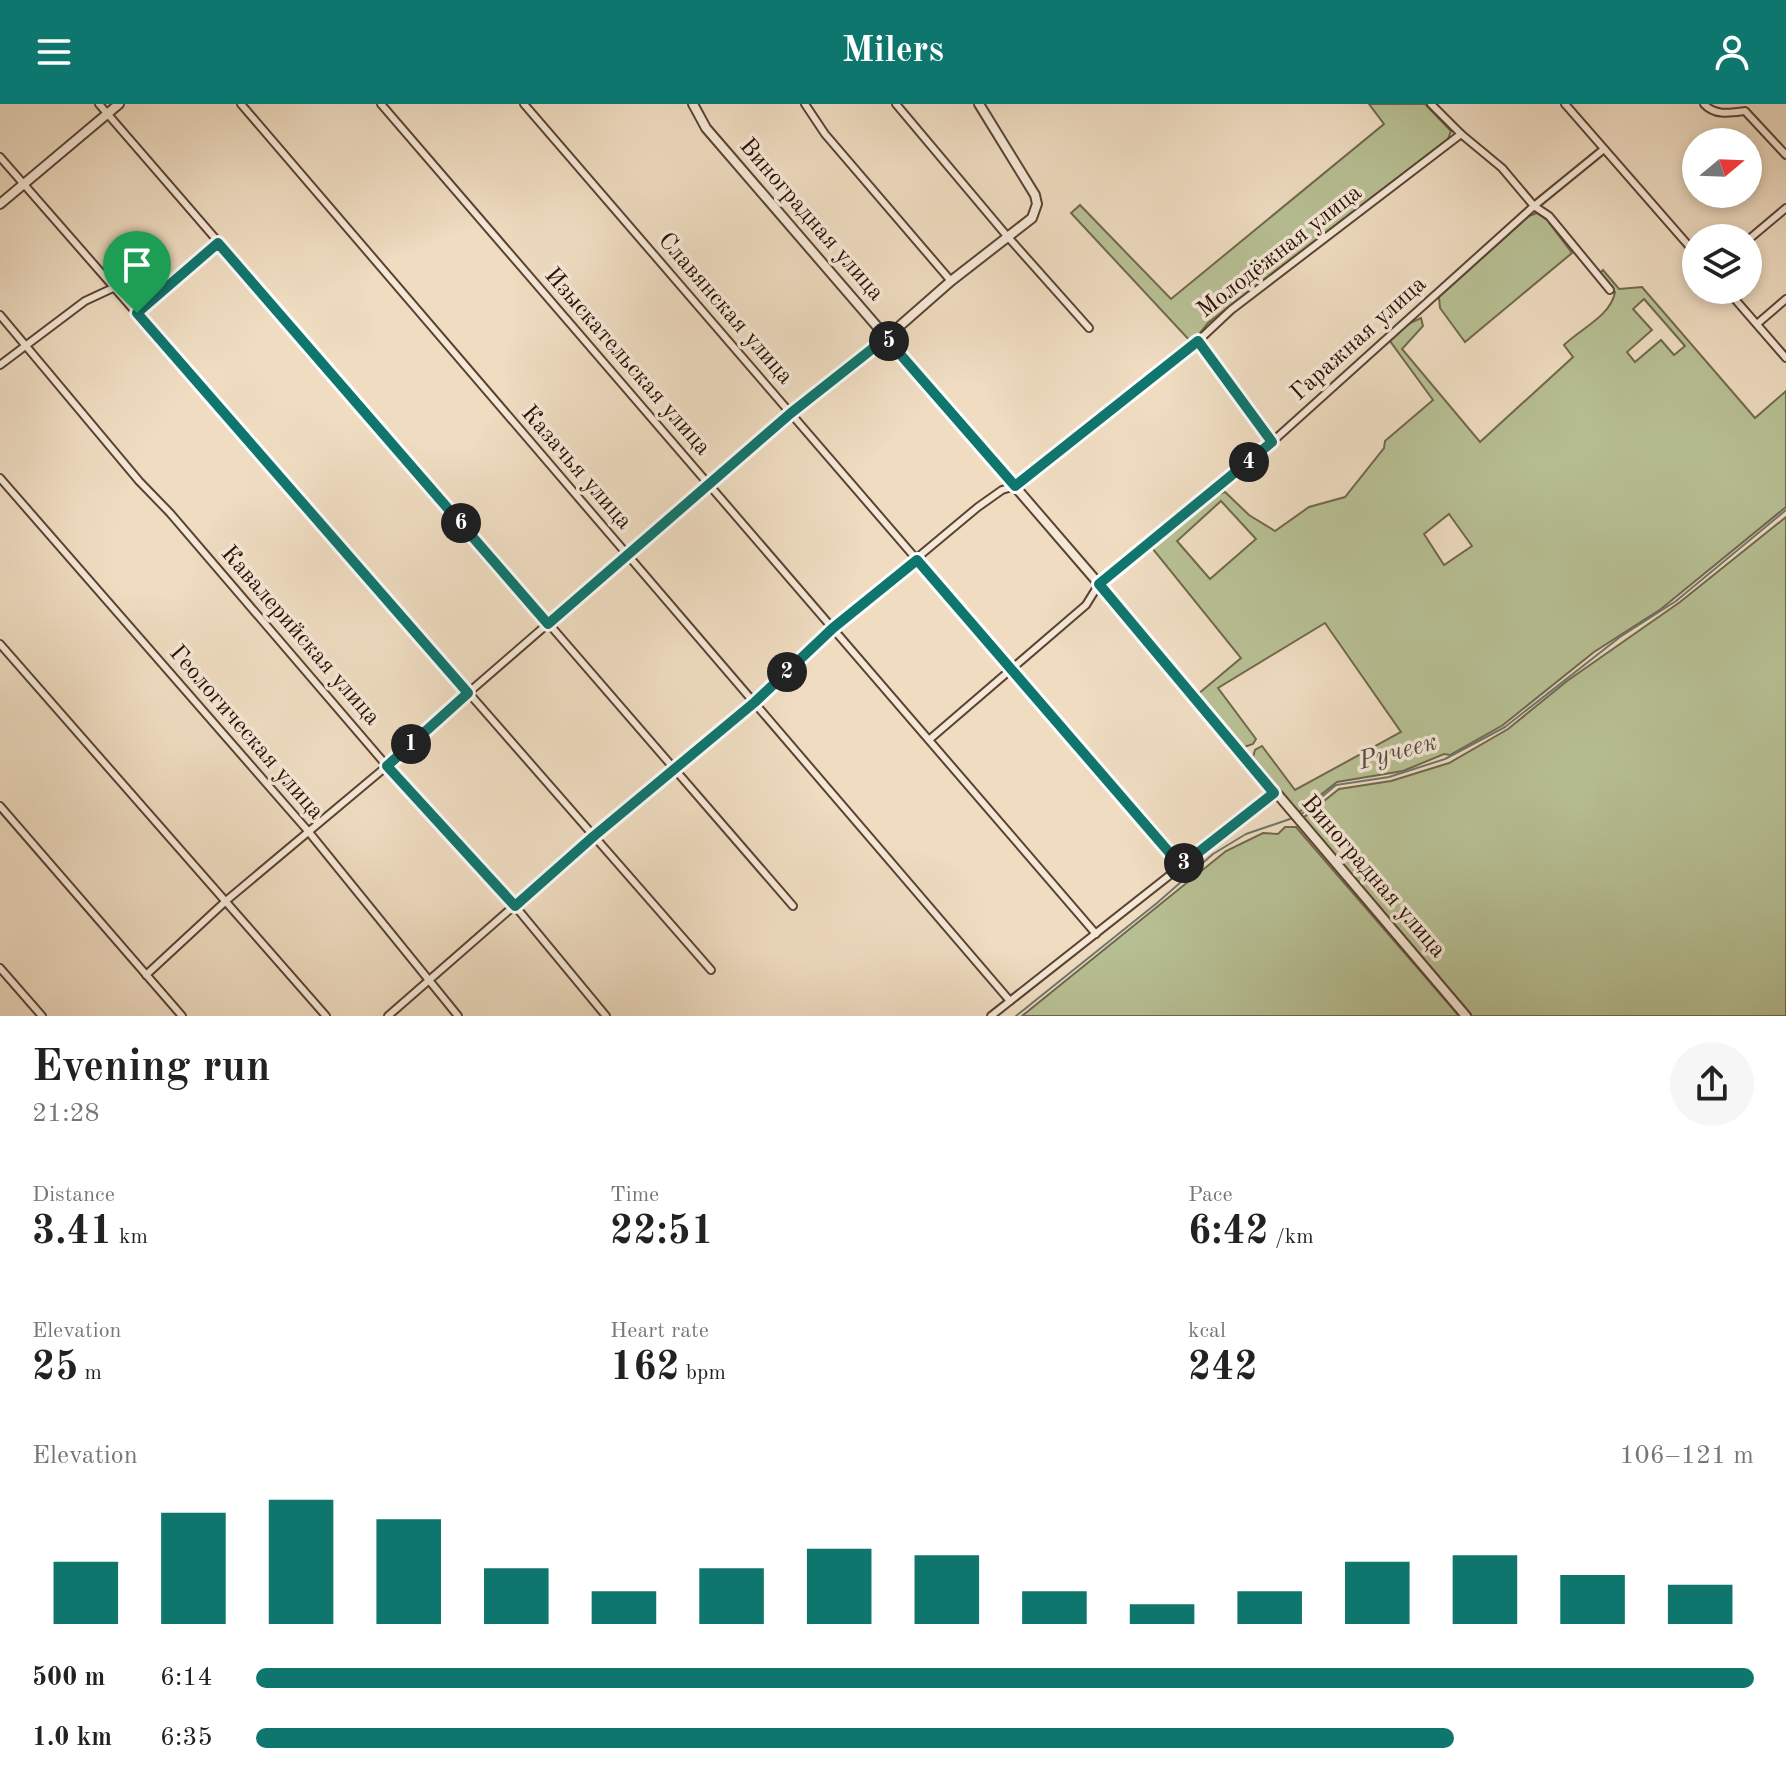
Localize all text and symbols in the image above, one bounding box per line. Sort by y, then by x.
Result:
icon: menu [32,30,76,74]
icon: person [1710,30,1754,74]
text: Milers [842,34,944,70]
north arrow [1682,128,1762,208]
map controls [1682,128,1762,304]
street label: Виноградная улица [734,134,888,306]
street label: Молодёжная улица [1193,181,1367,323]
button: layers [1682,224,1762,304]
street label: Славянская улица [653,229,797,389]
pin [103,231,171,313]
icon: arrive [115,243,159,287]
street label: Изыскательская улица [539,264,715,460]
street label: Гаражная улица [1287,272,1432,406]
pin: 5 [869,321,909,361]
text: 5 [883,330,895,352]
street label: Казачья улица [516,401,636,535]
pin: 4 [1229,442,1269,482]
text: 4 [1243,451,1255,473]
pin: 6 [441,503,481,543]
text: 6 [455,512,467,534]
street label: Кавалерийская улица [216,542,384,730]
street label: Геологическая улица [164,641,328,825]
pin: 2 [767,652,807,692]
text: 2 [781,661,793,683]
pin: 1 [391,724,431,764]
water label: Ручеек [1355,729,1440,775]
text: 1 [405,733,417,755]
street label: Виноградная улица [1296,791,1450,963]
pin: 3 [1164,843,1204,883]
text: 3 [1178,852,1190,874]
button: share [1670,1042,1754,1126]
text: Evening run [32,1046,270,1090]
text: 21:28 [32,1101,100,1127]
text: Distance [32,1184,115,1206]
text: Time [610,1184,659,1206]
text: Pace [1188,1184,1233,1206]
text: 3.41 [32,1213,113,1253]
text: 22:51 [610,1213,714,1253]
text: 6:42 [1188,1213,1269,1253]
text: km [113,1226,148,1248]
text: /km [1269,1226,1314,1248]
text: Elevation [32,1320,122,1342]
text: Heart rate [610,1320,709,1342]
text: kcal [1188,1320,1226,1342]
text: 25 [32,1349,78,1389]
text: 162 [610,1349,680,1389]
text: 242 [1188,1349,1258,1389]
text: m [78,1362,102,1384]
text: bpm [680,1362,726,1384]
text: Elevation [32,1443,138,1469]
text: 106–121 m [1619,1443,1754,1469]
text: 500 m [32,1665,105,1691]
text: 6:14 [160,1665,213,1691]
text: 1.0 km [32,1725,112,1751]
text: 6:35 [160,1725,213,1751]

